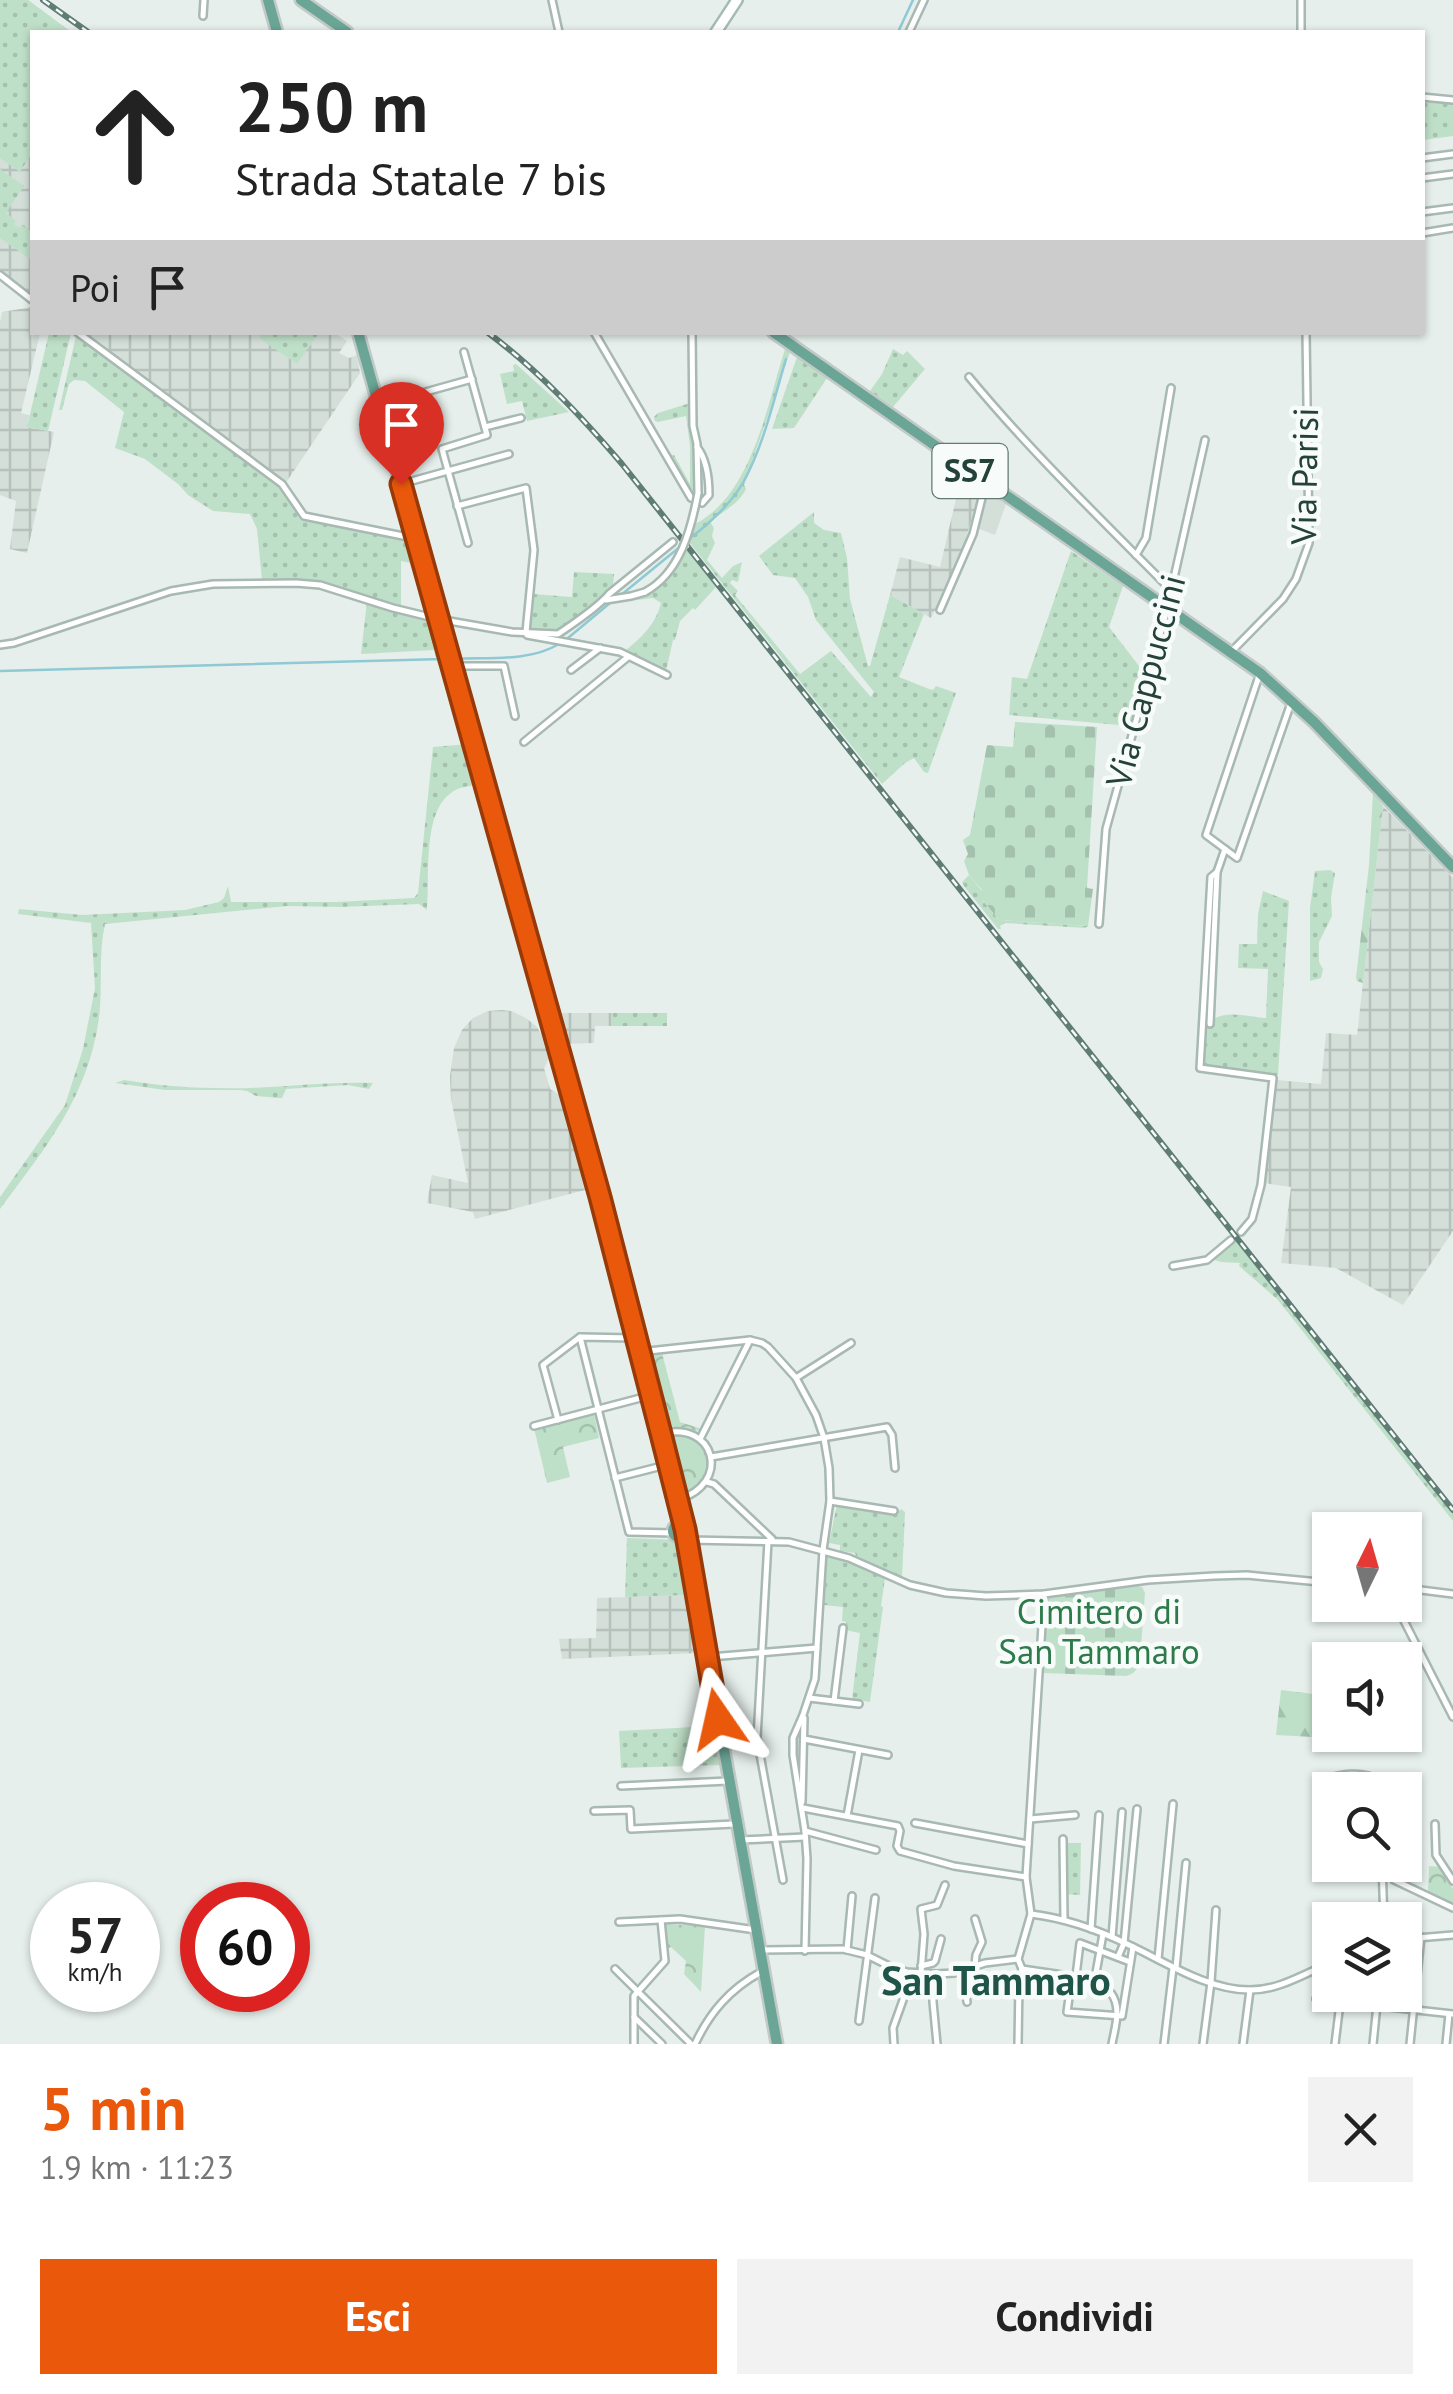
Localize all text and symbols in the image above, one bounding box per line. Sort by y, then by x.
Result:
text: 250 m [235,61,428,151]
icon: ahead [70,70,200,200]
text: Strada Statale 7 bis [235,149,607,207]
icon: arrive [140,260,195,315]
text: Poi [70,263,120,312]
pin [359,382,444,485]
icon: arrive [374,397,429,452]
street label: Via Parisi [1280,407,1328,546]
road number: SS7 [932,444,1008,498]
street label: Via Cappuccini [1094,569,1195,793]
north arrow [1312,1512,1422,1622]
map controls [1312,1512,1422,2012]
park label: Cimitero di San Tammaro [998,1588,1200,1674]
button: sound [1312,1642,1422,1752]
position arrow [666,1667,770,1771]
button: search [1312,1772,1422,1882]
speed limit sign: 60 [180,1882,310,2012]
text: 57 [67,1902,123,1967]
button: layers [1312,1902,1422,2012]
district label: San Tammaro [881,1954,1111,2006]
text: km/h [68,1956,122,1988]
text: 5 min [40,2069,186,2147]
button: close [1308,2077,1413,2182]
text: 1.9 km · 11:23 [40,2146,234,2188]
button: Esci [40,2259,717,2374]
button: Condividi [737,2259,1413,2374]

